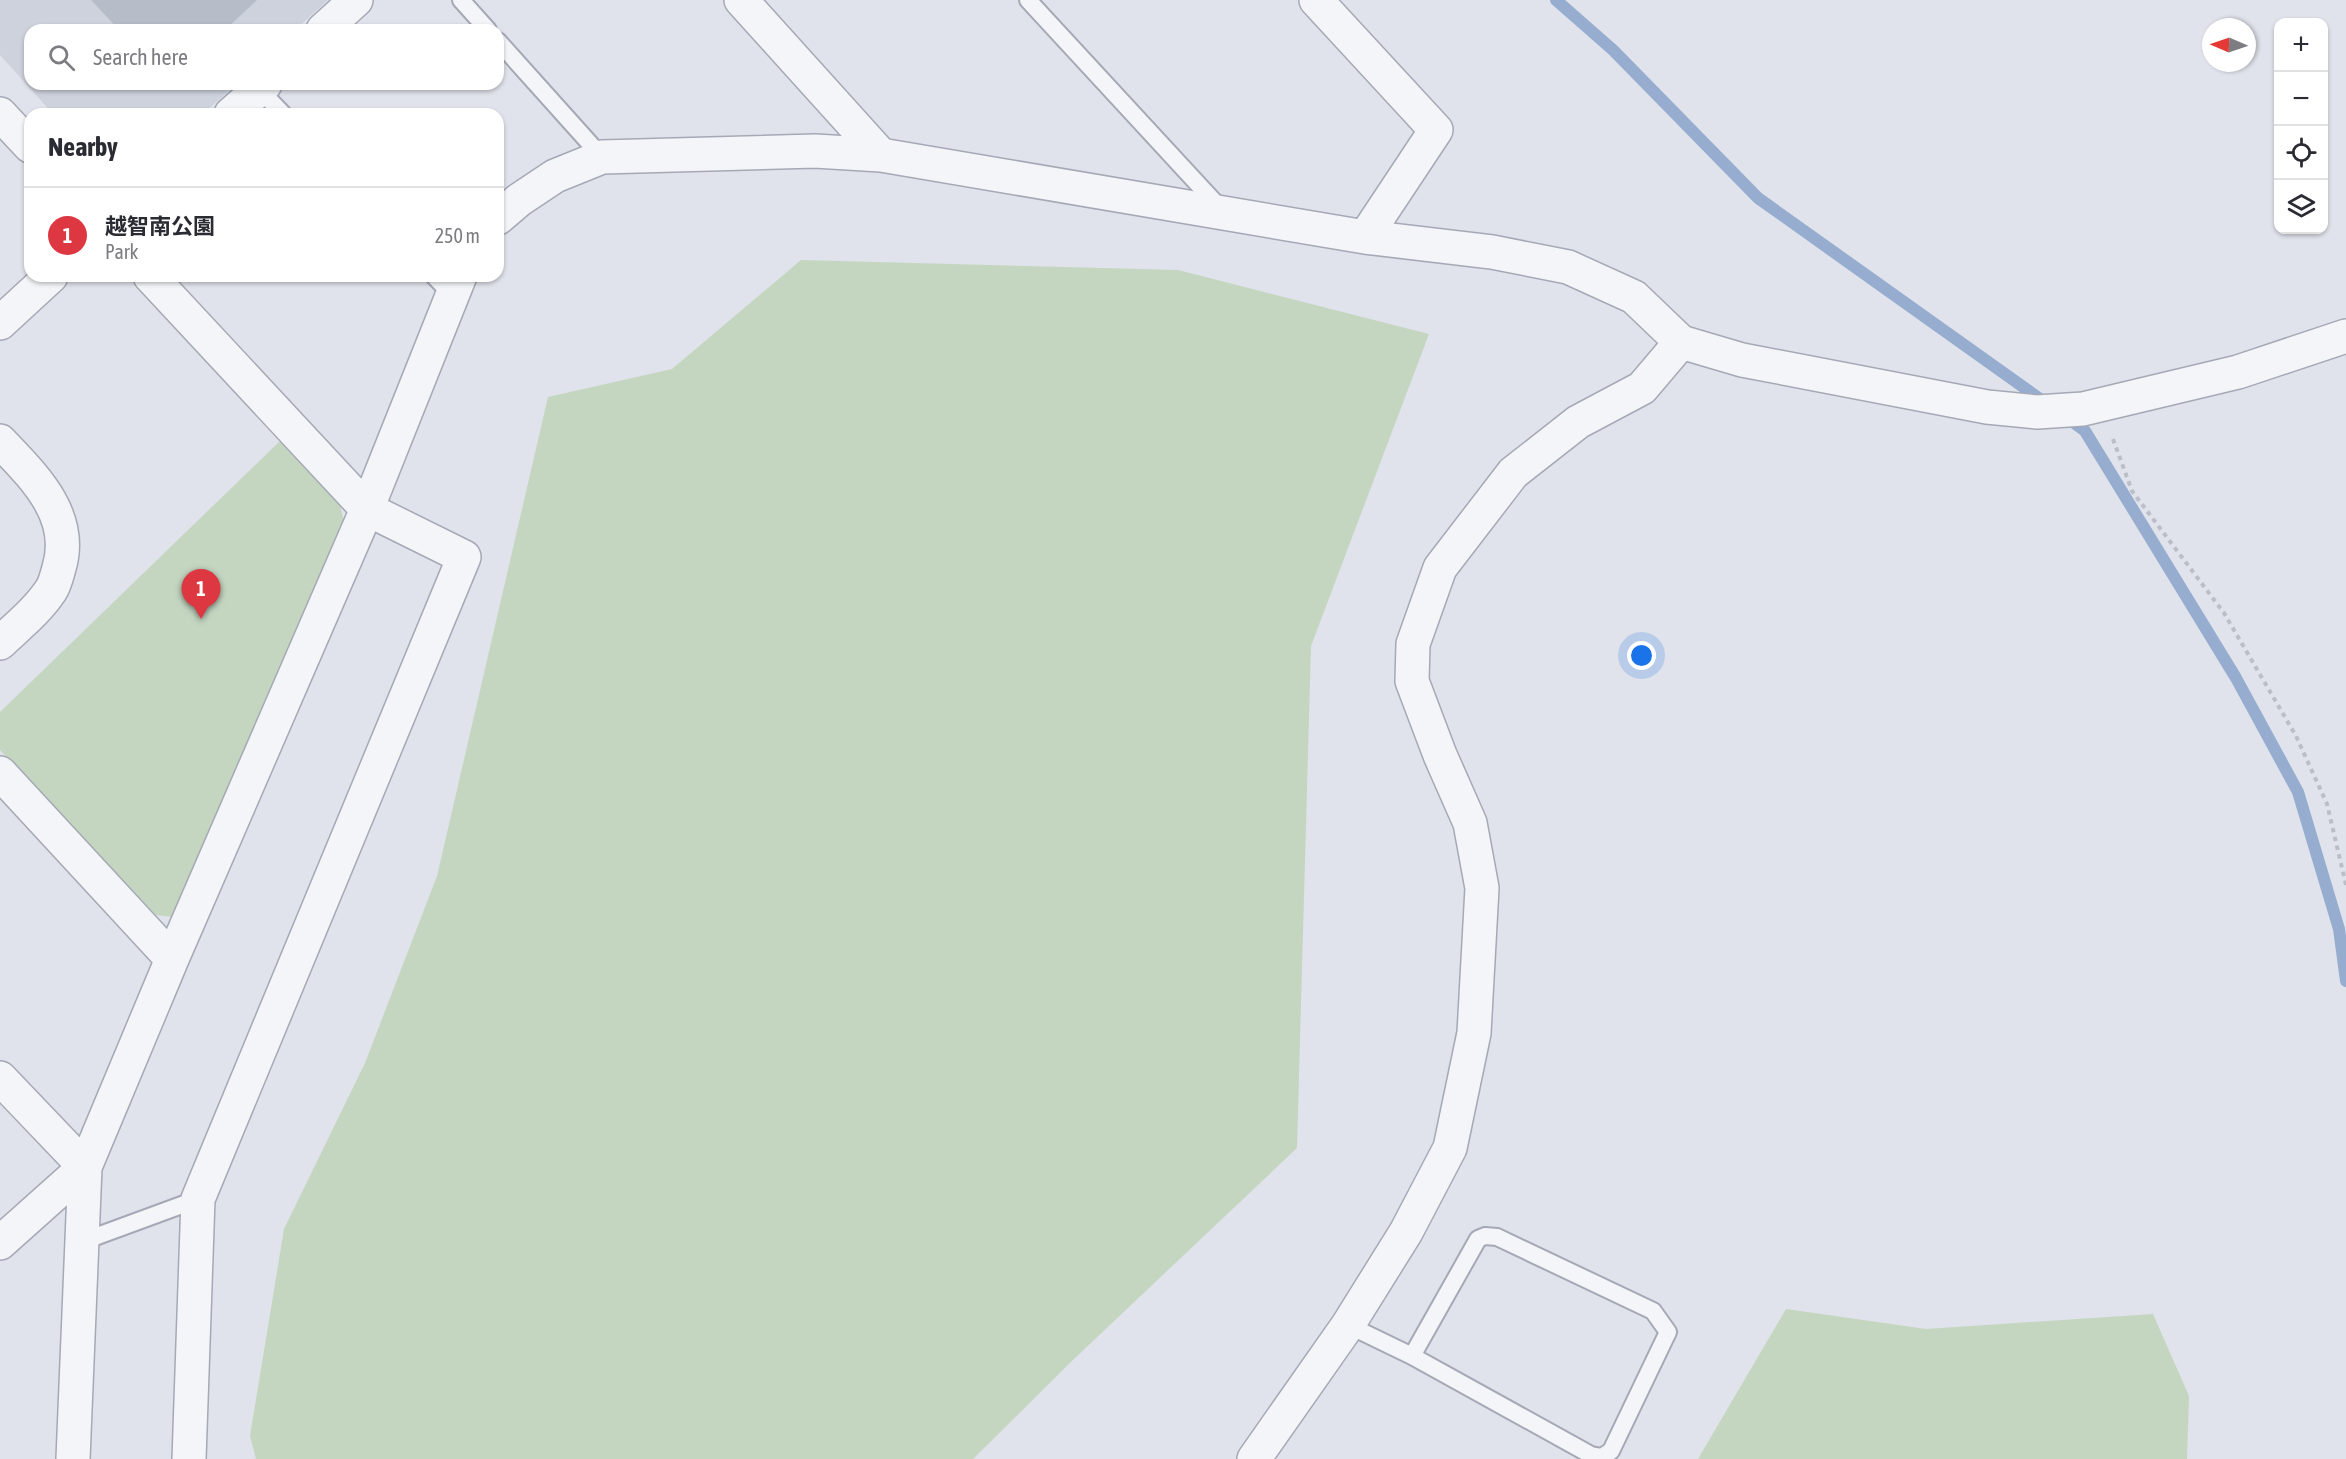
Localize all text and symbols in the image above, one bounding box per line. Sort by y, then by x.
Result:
north arrow [2202,18,2256,72]
map controls [2274,18,2328,234]
button: + [2274,18,2328,72]
search box [24,24,504,90]
icon: search [45,41,78,74]
text: Search here [93,44,188,70]
button: − [2274,72,2328,126]
button: locate [2274,126,2328,180]
text: Nearby [48,132,118,162]
button: layers [2274,180,2328,234]
text: 越智南公園 [105,213,215,239]
text: 1 [63,224,72,247]
text: 250 m [435,224,480,247]
text: Park [105,240,138,263]
pin: 1 [182,570,220,619]
your location [1627,641,1656,670]

